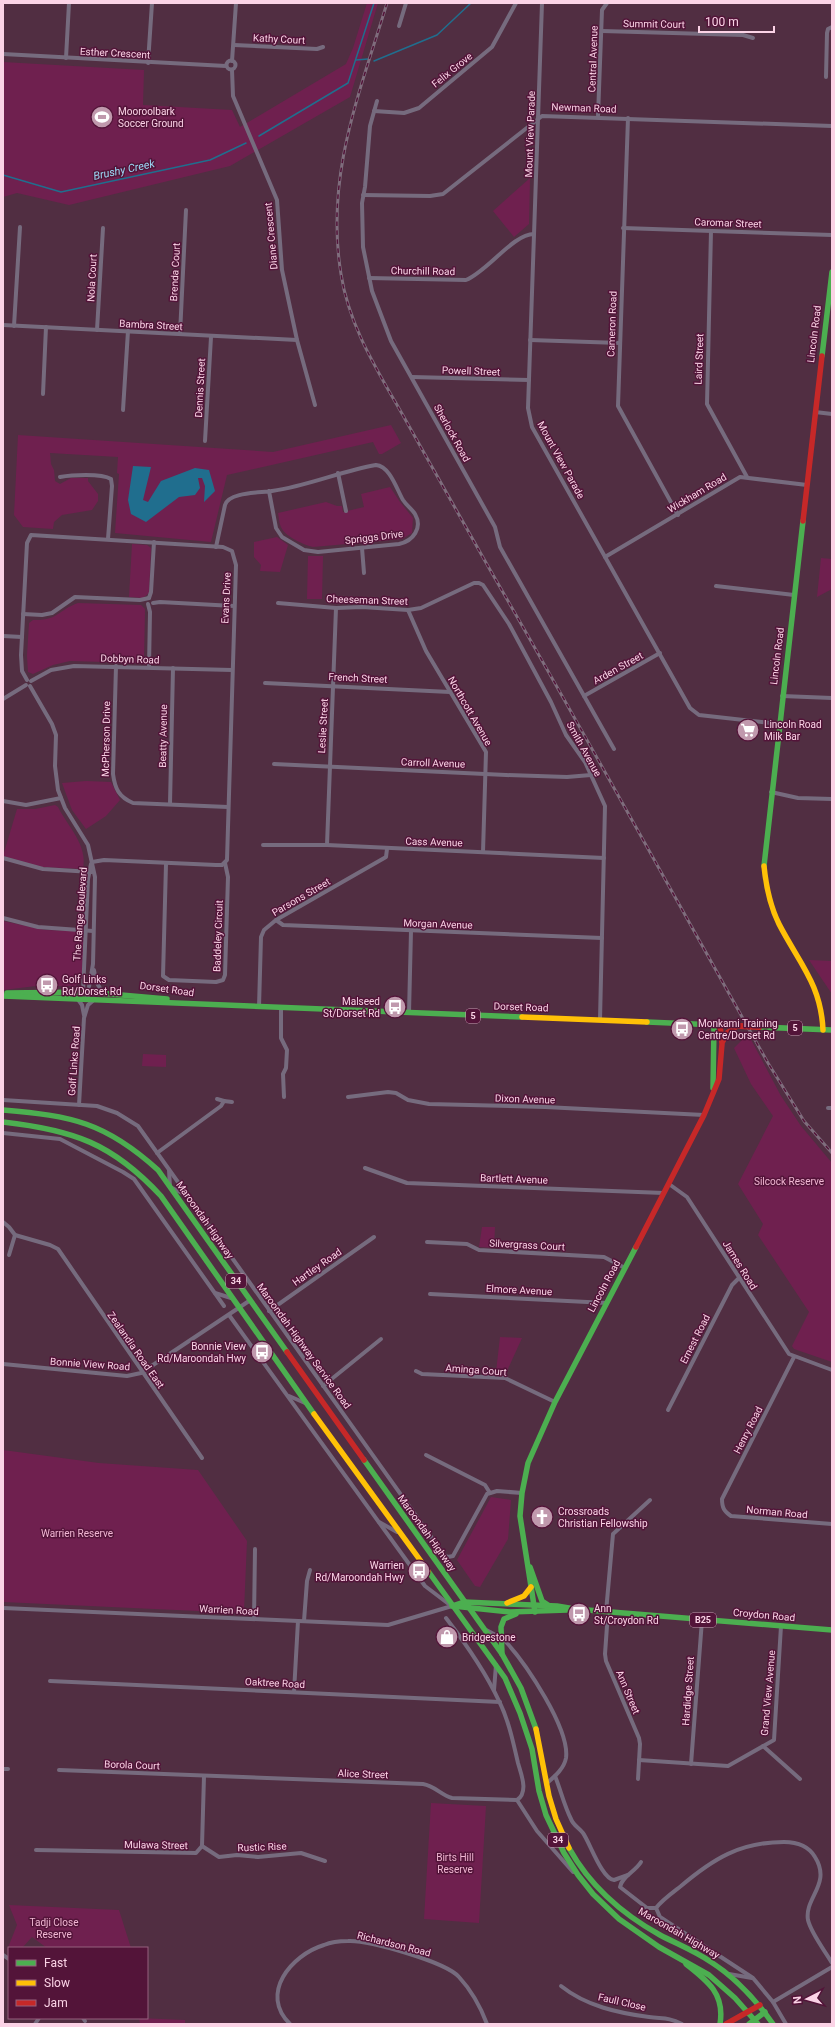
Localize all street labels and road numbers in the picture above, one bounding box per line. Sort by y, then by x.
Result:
street label: Summit Court [623,18,685,30]
street label: Central Avenue [586,25,600,93]
street label: Kathy Court [253,32,305,46]
street label: Esther Crescent [80,46,150,60]
street label: Felix Grove [430,50,474,90]
street label: Mount View Parade [523,91,537,177]
street label: Newman Road [551,101,617,115]
street label: Diane Crescent [263,202,279,270]
street label: Caromar Street [694,216,762,230]
street label: Brenda Court [168,242,182,302]
street label: Nola Court [85,254,99,302]
street label: Churchill Road [391,265,455,277]
street label: Cameron Road [605,291,619,357]
street label: Lincoln Road [805,305,823,363]
street label: Bambra Street [119,318,183,332]
street label: Laird Street [693,333,705,385]
street label: Dennis Street [193,358,207,418]
street label: Powell Street [442,364,500,378]
street label: Sherlock Road [432,402,472,464]
street label: Mount View Parade [535,419,587,501]
street label: Wickham Road [666,471,728,515]
street label: Spriggs Drive [344,528,404,546]
street label: Evans Drive [219,572,233,624]
street label: Cheeseman Street [326,593,408,607]
street label: Lincoln Road [768,627,786,685]
street label: Arden Street [591,650,645,686]
street label: Dobbyn Road [100,652,160,666]
street label: French Street [328,671,388,685]
street label: Northcott Avenue [446,675,494,747]
street label: Leslie Street [316,698,330,754]
street label: McPherson Drive [100,701,112,777]
street label: Beatty Avenue [157,704,169,768]
street label: Smith Avenue [564,720,604,778]
street label: Carroll Avenue [401,756,465,770]
street label: Cass Avenue [405,836,463,848]
street label: The Range Boulevard [71,867,89,961]
street label: Parsons Street [270,876,332,918]
street label: Baddeley Circuit [211,900,225,972]
street label: Morgan Avenue [403,917,473,931]
street label: Dorset Road [139,980,195,998]
street label: Dorset Road [493,1001,549,1013]
road number: 5 [466,1009,480,1023]
road number: 5 [788,1021,802,1035]
street label: Golf Links Road [66,1026,82,1096]
street label: Dixon Avenue [495,1092,555,1106]
street label: Bartlett Avenue [480,1172,548,1186]
street label: Maroondah Highway [174,1179,236,1261]
street label: Silvergrass Court [489,1238,565,1252]
street label: James Road [721,1238,759,1292]
street label: Hartley Road [290,1246,344,1288]
street label: Lincoln Road [586,1258,622,1314]
road number: 34 [226,1274,246,1288]
street label: Maroondah Highway Service Road [255,1281,353,1411]
street label: Elmore Avenue [486,1283,552,1297]
street label: Zealandia Road East [105,1310,167,1390]
street label: Ernest Road [678,1313,712,1365]
street label: Bonnie View Road [50,1356,130,1372]
street label: Aminga Court [445,1362,507,1378]
street label: Henry Road [731,1405,765,1455]
street label: Maroondah Highway [396,1493,459,1574]
street label: Norman Road [746,1504,808,1520]
street label: Warrien Road [199,1603,259,1617]
street label: Croydon Road [732,1607,796,1623]
road number: B25 [690,1613,716,1627]
street label: Grand View Avenue [759,1650,777,1736]
street label: Hardidge Street [680,1656,696,1726]
street label: Ann Street [614,1668,642,1716]
street label: Oaktree Road [245,1676,305,1690]
street label: Borola Court [104,1759,160,1771]
street label: Alice Street [337,1768,389,1780]
road number: 34 [548,1833,568,1847]
street label: Mulawa Street [124,1839,188,1851]
street label: Rustic Rise [237,1841,287,1853]
street label: Maroondah Highway [637,1905,722,1961]
street label: Richardson Road [356,1930,432,1958]
street label: Faull Close [597,1991,647,2013]

